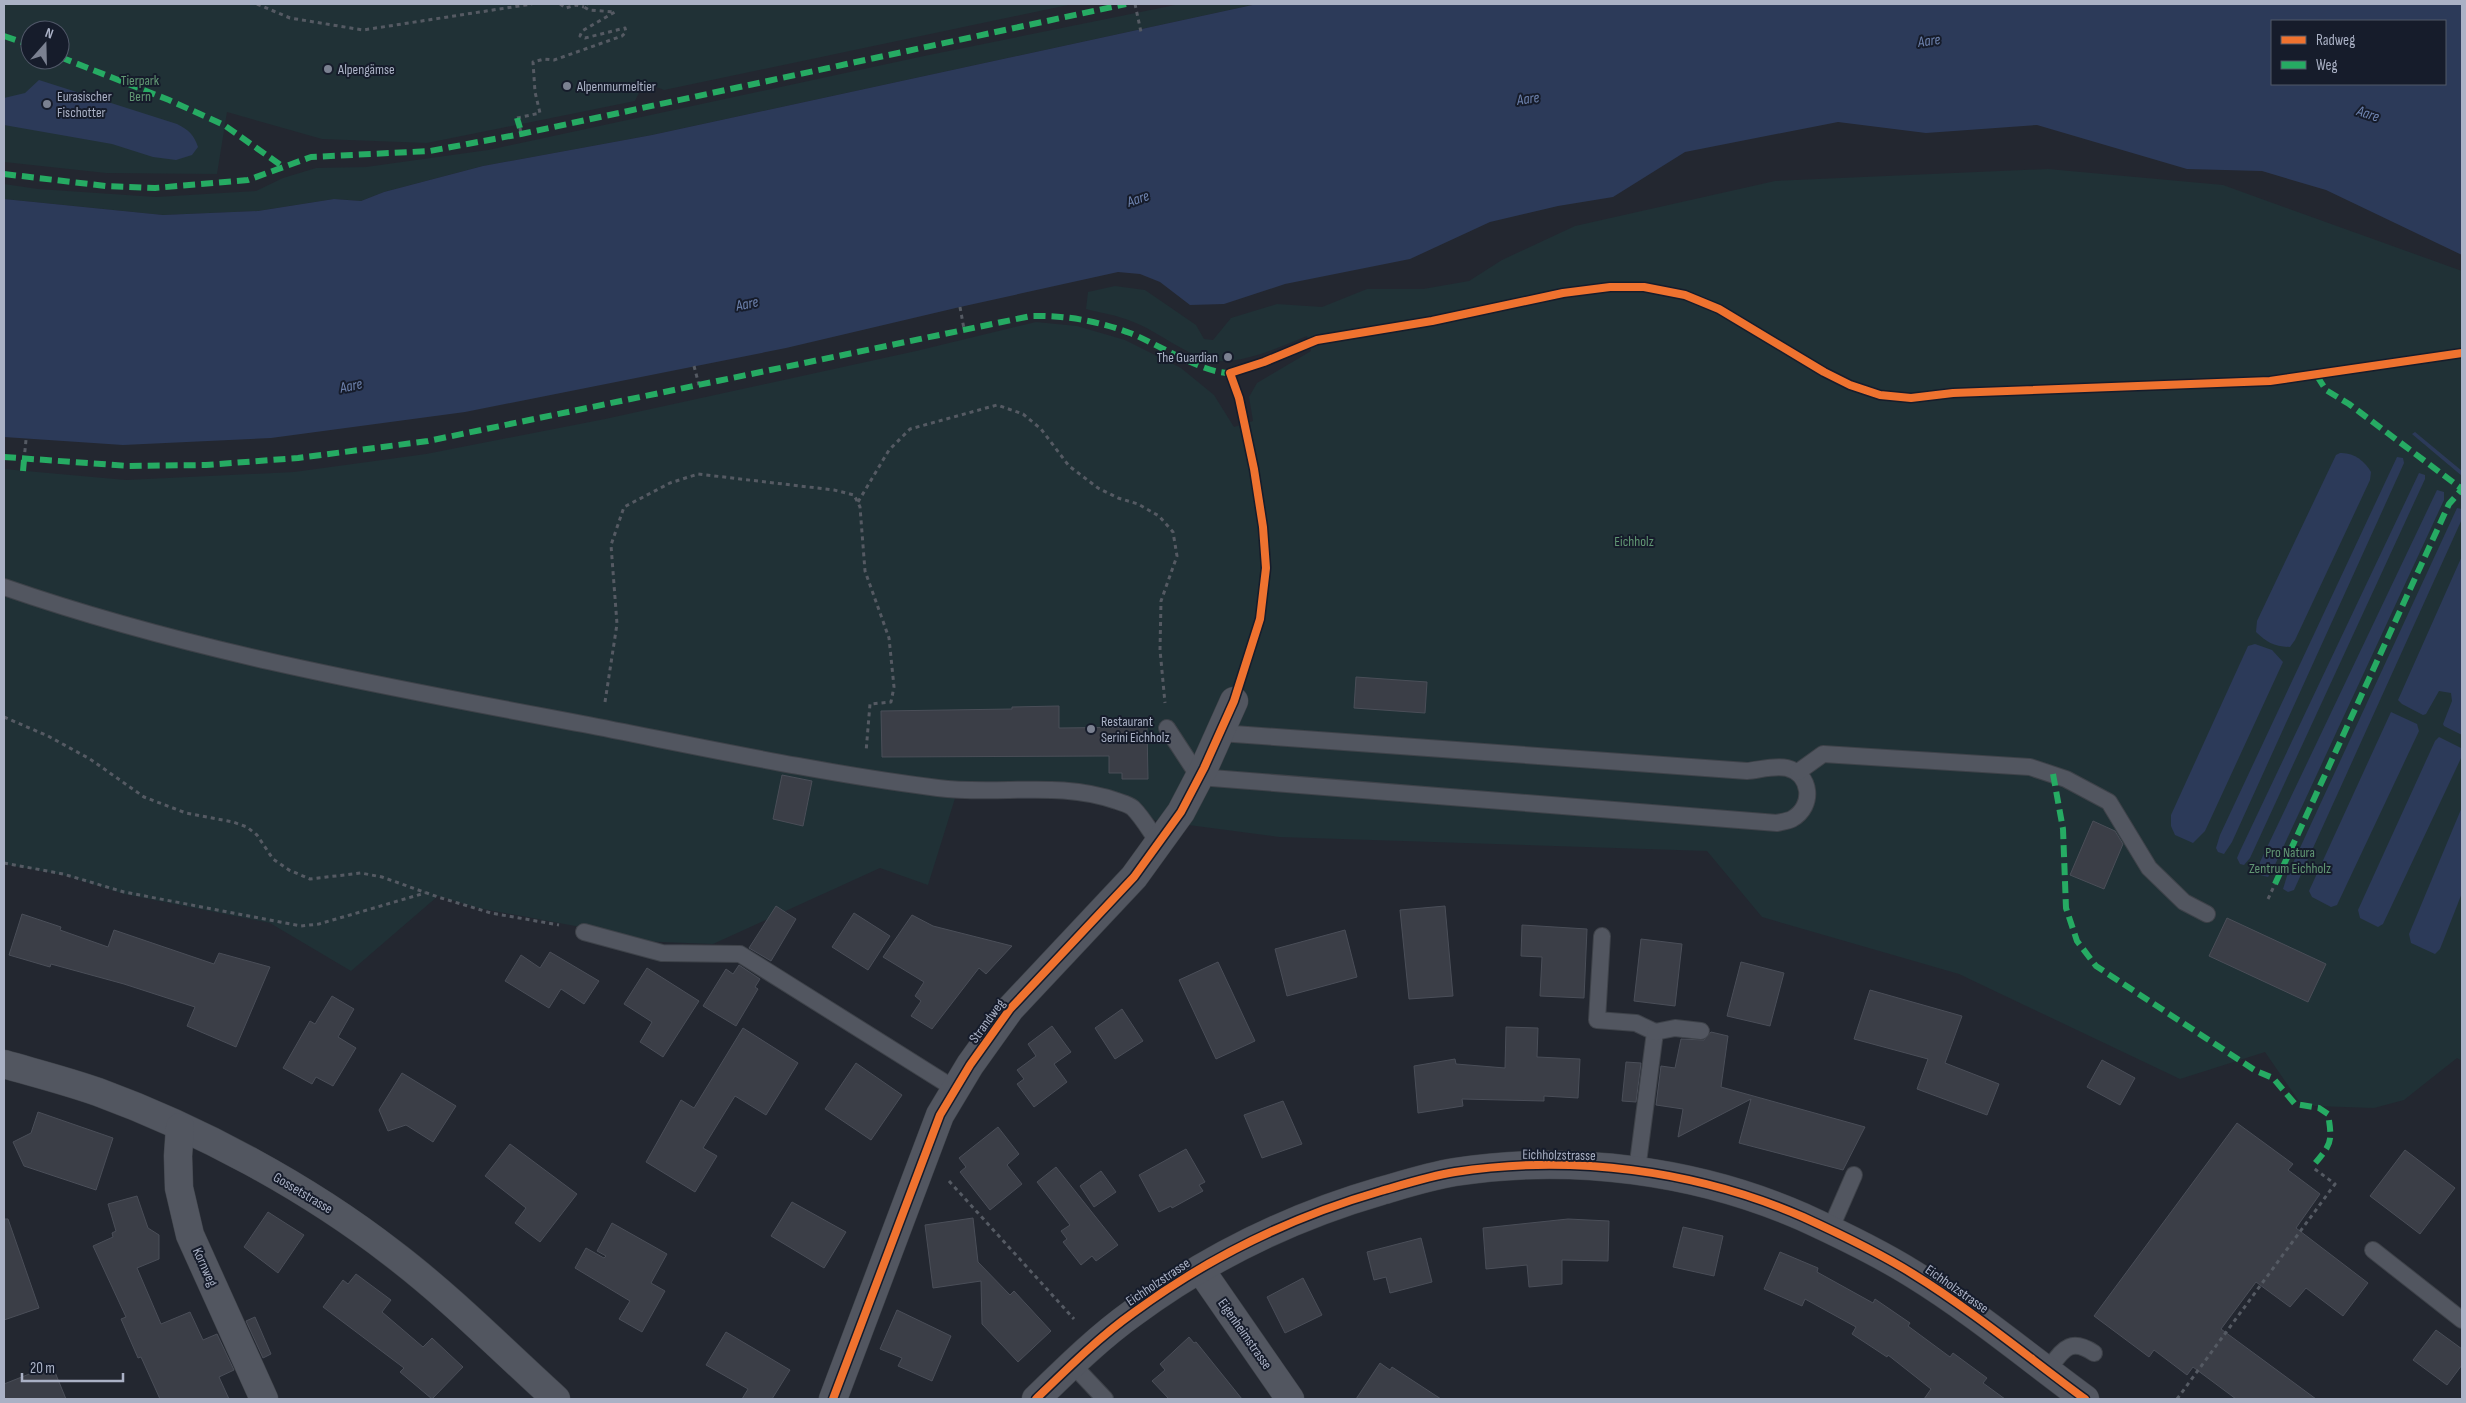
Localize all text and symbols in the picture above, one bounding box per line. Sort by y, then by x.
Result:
north arrow [20,20,70,70]
legend [2271,20,2446,85]
text: N [43,24,56,43]
water label: Aare [1916,30,1942,52]
text: Radweg [2316,31,2355,50]
text: Weg [2316,56,2338,75]
place label: Alpengämse [337,61,395,78]
marker: Alpengämse [322,63,334,75]
park label: Tierpark Bern [121,72,160,105]
place label: Alpenmurmeltier [576,78,656,95]
marker: Alpenmurmeltier [561,80,573,92]
place label: Eurasischer Fischotter [57,88,112,121]
water label: Aare [1515,88,1541,110]
marker: Eurasischer Fischotter [41,98,53,110]
water label: Aare [2353,101,2382,127]
water label: Aare [1123,186,1152,212]
water label: Aare [733,292,760,316]
place label: The Guardian [1157,349,1218,366]
marker: The Guardian [1222,351,1234,363]
water label: Aare [337,374,364,398]
park label: Eichholz [1614,533,1654,550]
place label: Restaurant Serini Eichholz [1101,713,1169,746]
marker: Restaurant Serini Eichholz [1085,723,1097,735]
park label: Pro Natura Zentrum Eichholz [2249,844,2331,877]
street label: Strandweg [965,995,1009,1046]
street label: Eichholzstrasse [1522,1146,1596,1164]
street label: Gossetstrasse [270,1169,336,1217]
street label: Kornweg [189,1245,221,1290]
street label: Eichholzstrasse [1123,1254,1193,1310]
street label: Eichholzstrasse [1922,1261,1992,1317]
street label: Eigenheimstrasse [1214,1295,1276,1373]
scale bar [22,1350,124,1382]
text: 20 m [30,1359,55,1378]

